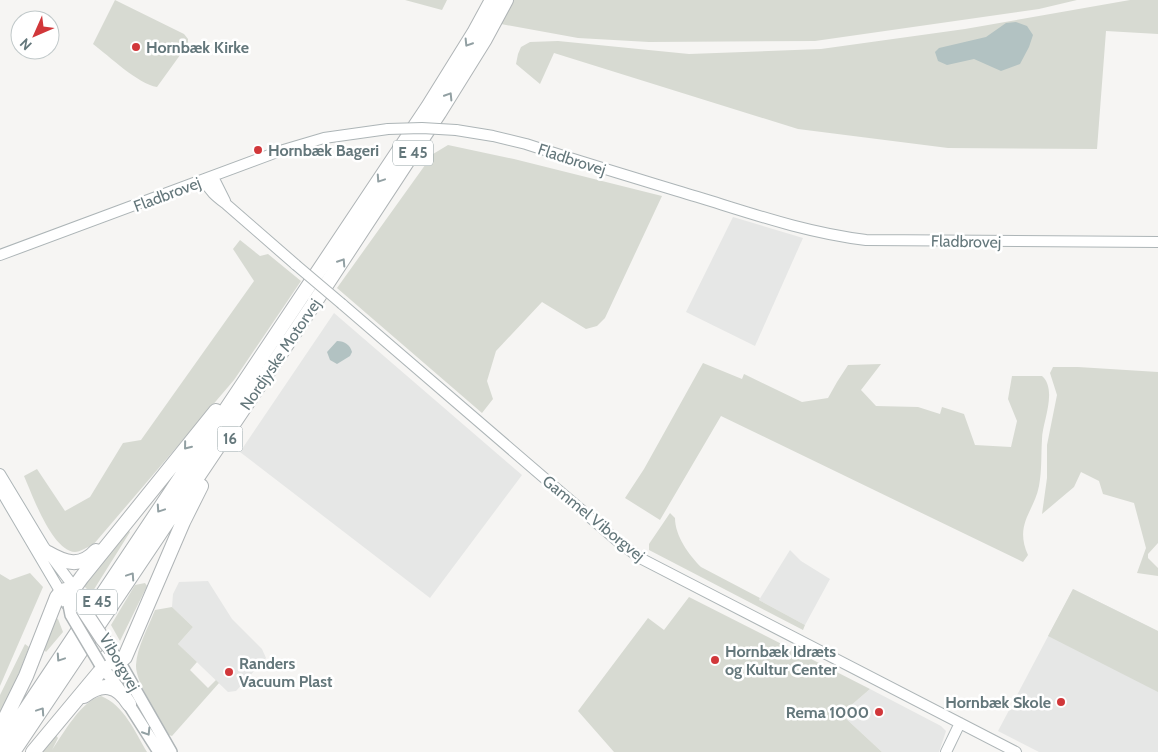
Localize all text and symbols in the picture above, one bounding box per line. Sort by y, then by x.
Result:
north arrow [10,10,60,60]
text: N [16,34,36,54]
one-way arrow [465,37,475,46]
place label: Hornbæk Kirke [146,38,249,57]
marker: Hornbæk Kirke [130,41,142,53]
one-way arrow [443,92,453,101]
road number: E 45 [393,140,433,166]
street label: Fladbrovej [535,140,608,179]
place label: Hornbæk Bageri [268,141,379,160]
marker: Hornbæk Bageri [252,144,264,156]
street label: Fladbrovej [131,173,203,216]
one-way arrow [377,173,386,183]
street label: Fladbrovej [931,231,1001,252]
one-way arrow [335,258,345,267]
street label: Nordjyske Motorvej [236,295,325,414]
road number: 16 [218,426,242,452]
one-way arrow [184,441,193,450]
street label: Gammel Viborgvej [539,471,649,565]
one-way arrow [157,503,166,512]
one-way arrow [125,573,134,582]
road number: E 45 [77,590,117,614]
street label: Viborgvej [95,630,144,695]
place label: Hornbæk Idræts og Kultur Center [725,642,838,679]
one-way arrow [57,652,66,662]
place label: Randers Vacuum Plast [239,654,333,691]
marker: Hornbæk Idræts og Kultur Center [709,654,721,666]
marker: Randers Vacuum Plast [223,666,235,678]
place label: Hornbæk Skole [945,693,1051,712]
marker: Hornbæk Skole [1055,696,1067,708]
place label: Rema 1000 [786,703,869,722]
marker: Rema 1000 [873,706,885,718]
one-way arrow [34,708,44,717]
one-way arrow [140,727,150,736]

